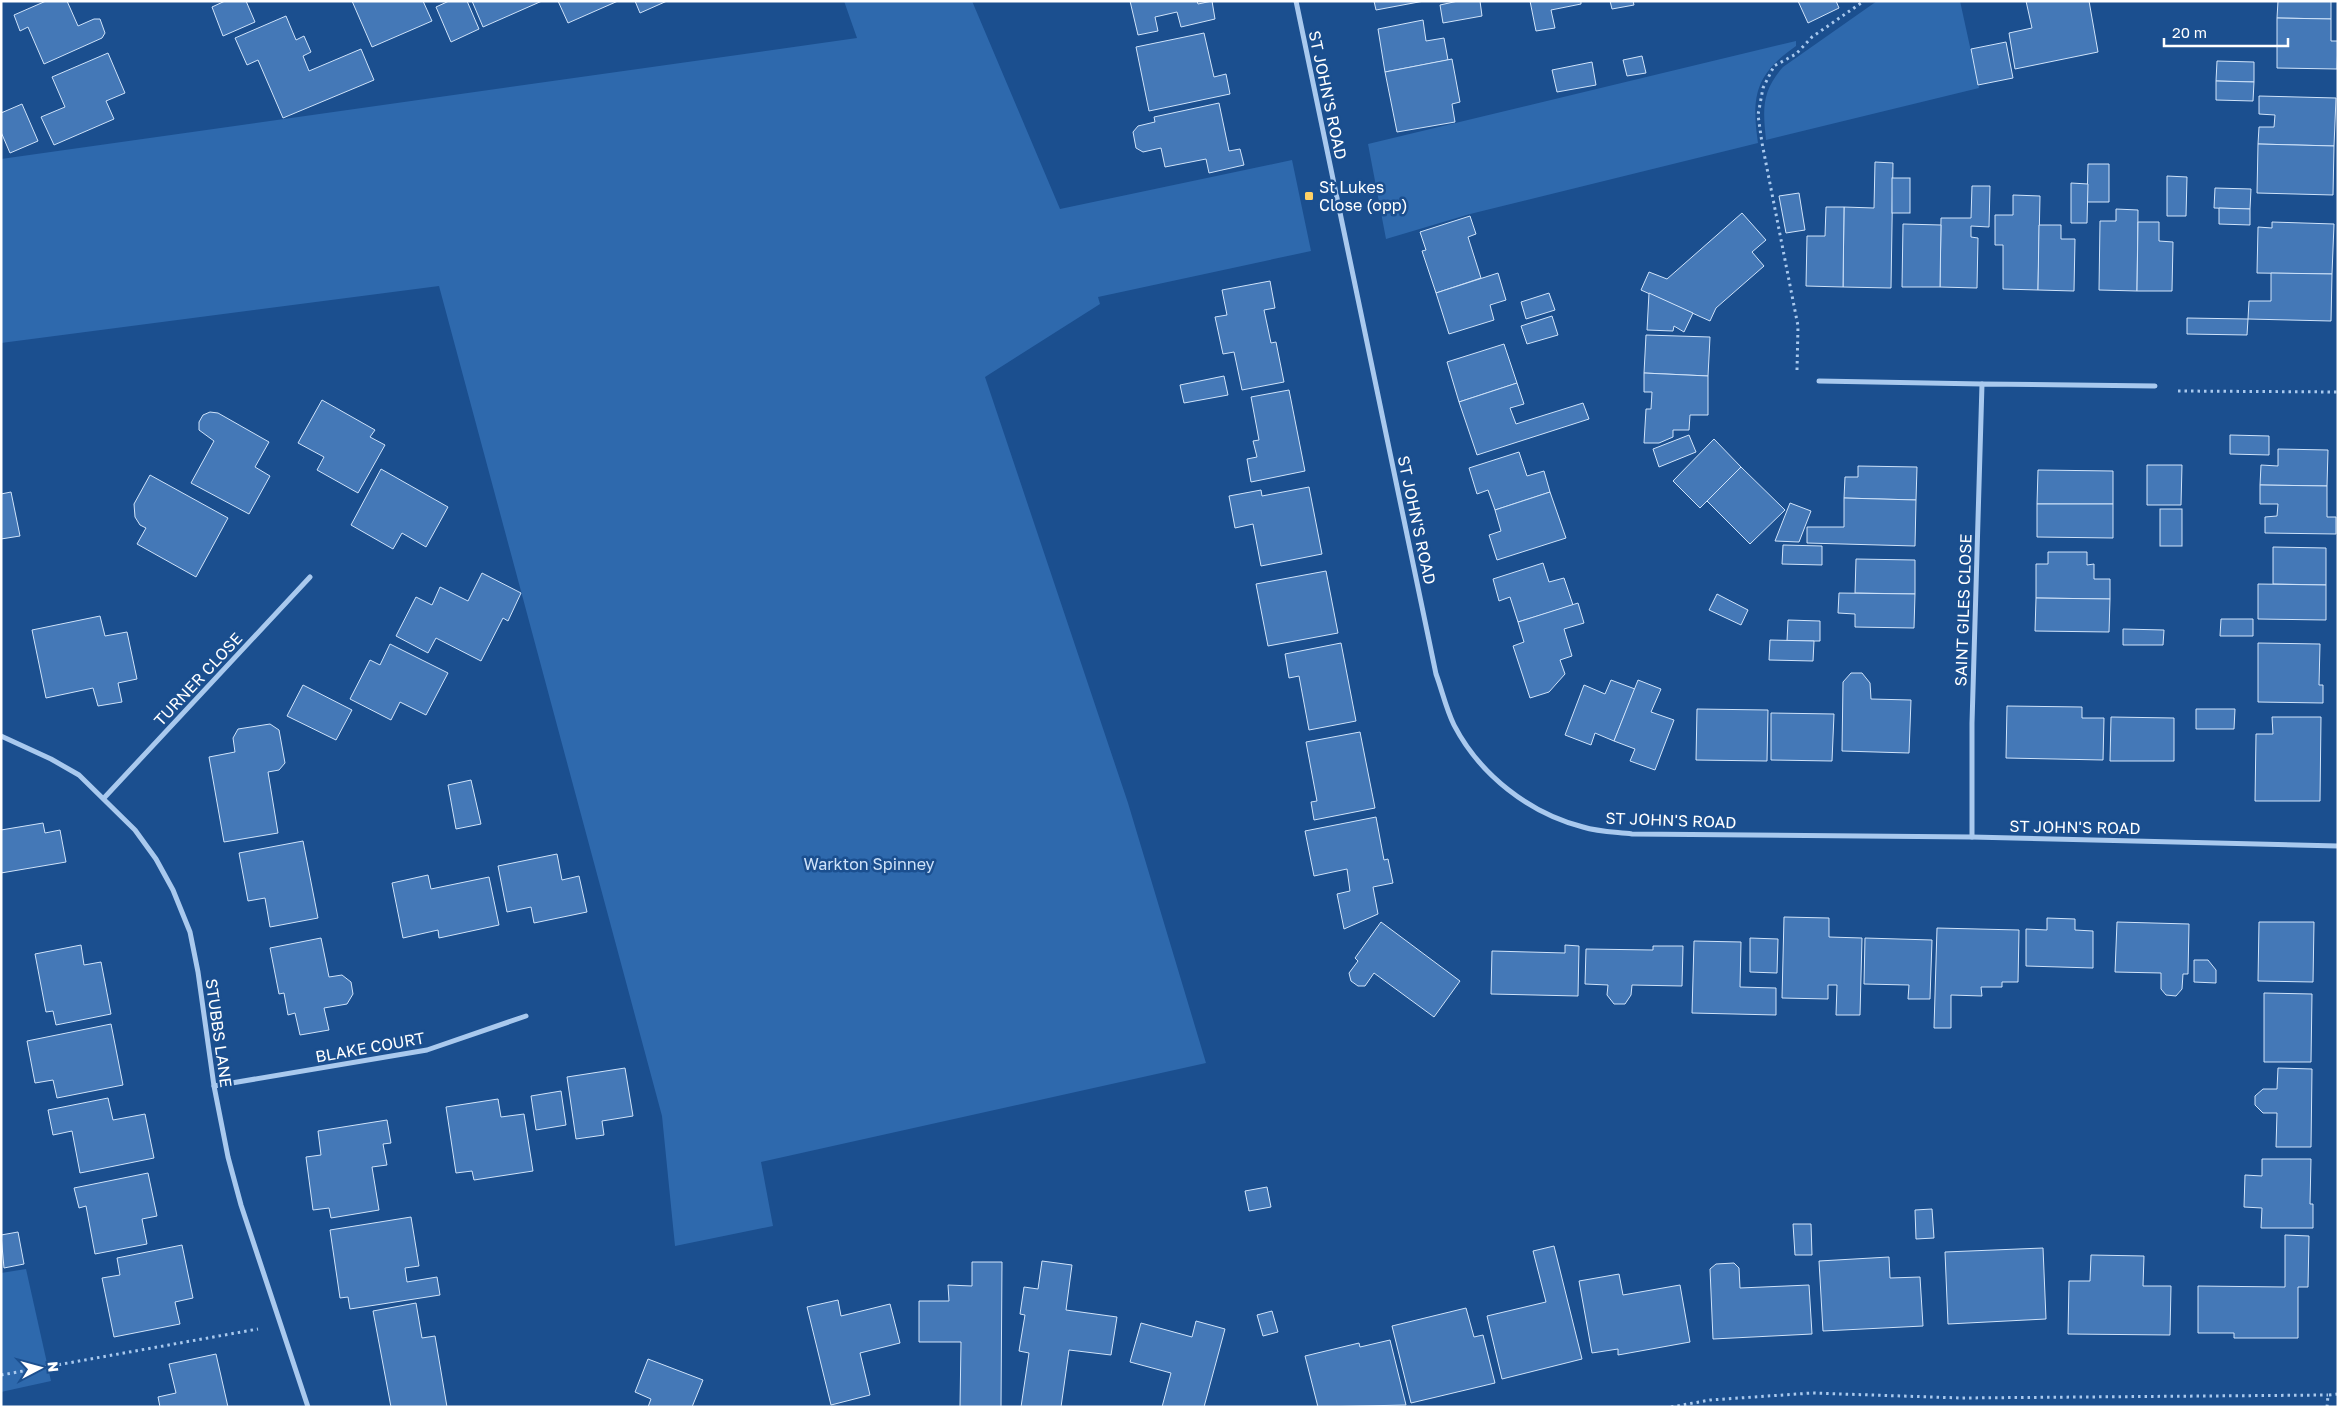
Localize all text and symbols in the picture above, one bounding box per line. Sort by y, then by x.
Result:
scale bar [2164,15,2288,47]
text: 20 m [2172,23,2207,41]
street label: ST JOHN'S ROAD [1305,29,1351,161]
place label: St Lukes Close (opp) [1319,177,1408,215]
marker: St Lukes Close (opp) [1303,190,1315,202]
street label: ST JOHN'S ROAD [1394,454,1440,586]
street label: SAINT GILES CLOSE [1950,533,1976,687]
street label: TURNER CLOSE [150,628,246,730]
street label: ST JOHN'S ROAD [1605,808,1737,832]
street label: ST JOHN'S ROAD [2009,816,2141,838]
park label: Warkton Spinney [803,854,935,874]
street label: STUBBS LANE [201,977,237,1089]
street label: BLAKE COURT [314,1028,426,1066]
north arrow [15,1343,65,1393]
text: N [44,1360,62,1373]

